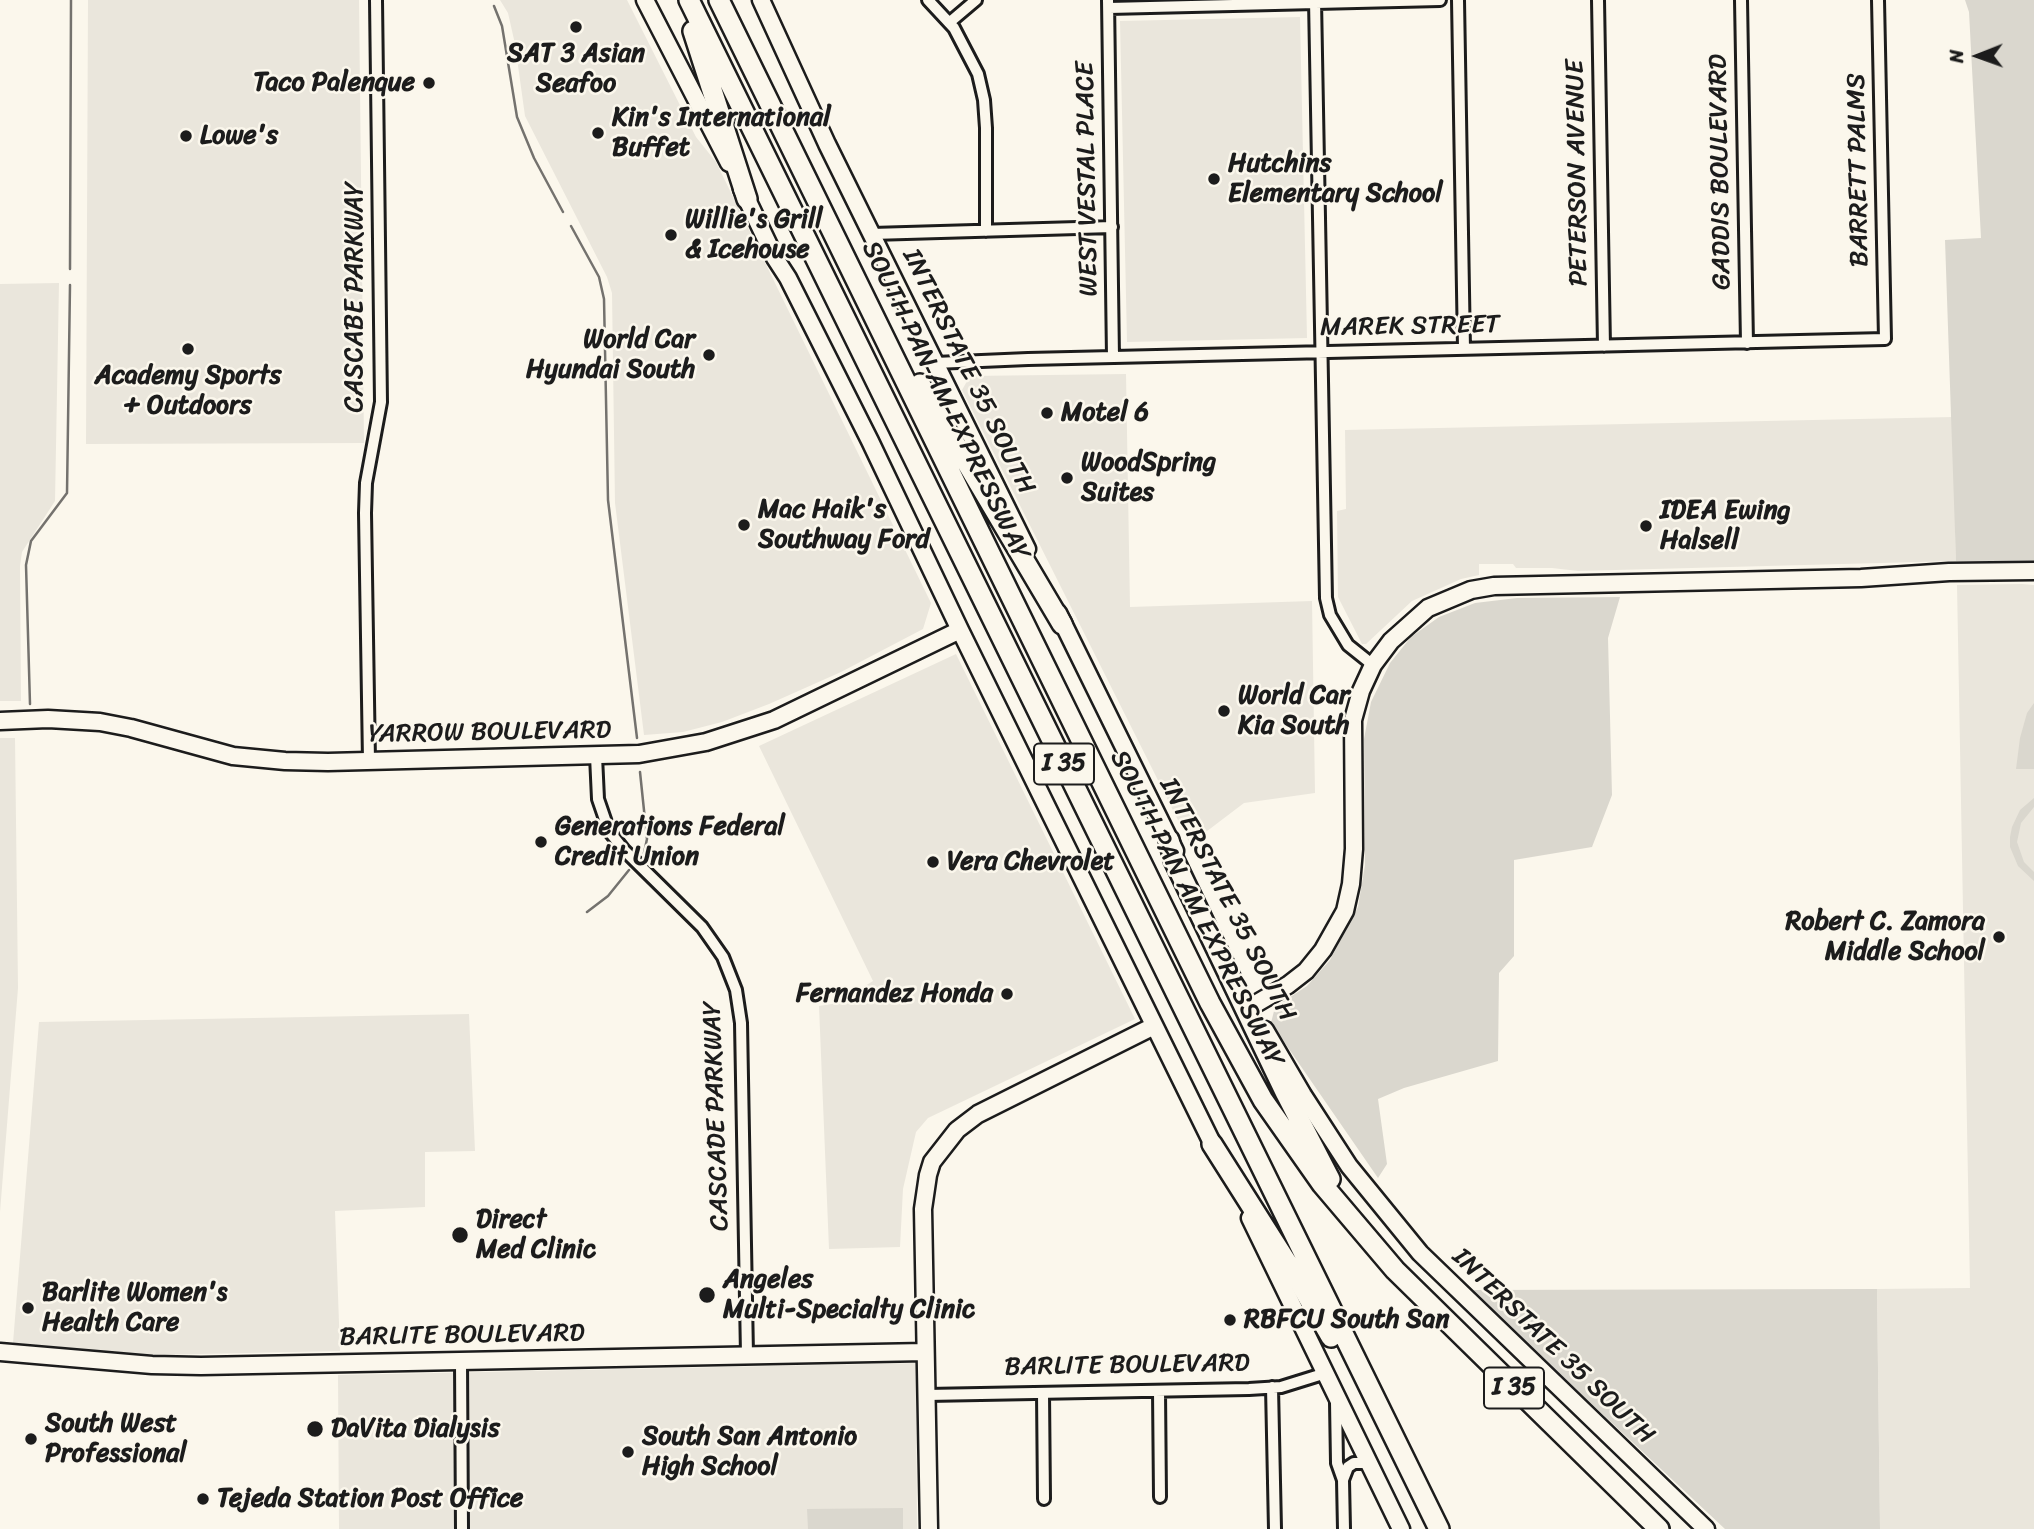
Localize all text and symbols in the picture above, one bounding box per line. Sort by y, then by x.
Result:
marker: SAT 3 Asian Seafoo [568,19,584,35]
north arrow [1943,21,2013,91]
place label: SAT 3 Asian Seafoo [507,38,645,100]
text: N [1940,50,1973,63]
street label: GADDIS BOULEVARD [1703,54,1739,290]
street label: PETERSON AVENUE [1560,59,1596,287]
street label: WEST VESTAL PLACE [1070,61,1106,297]
place label: Taco Palenque [253,67,415,99]
street label: BARRETT PALMS [1842,73,1876,267]
marker: Taco Palenque [421,75,437,91]
place label: Kin's International Buffet [612,102,831,164]
place label: Lowe's [200,120,278,152]
marker: Kin's International Buffet [590,125,606,141]
marker: Lowe's [178,128,194,144]
place label: Hutchins Elementary School [1228,148,1443,210]
marker: Hutchins Elementary School [1206,171,1222,187]
street label: CASCABE PARKWAY [339,182,371,412]
place label: Willie's Grill & Icehouse [685,204,823,266]
marker: Willie's Grill & Icehouse [663,227,679,243]
street label: SOUTH PAN AM EXPRESSWAY [854,236,1036,566]
street label: INTERSTATE 35 SOUTH [895,244,1041,500]
street label: MAREK STREET [1320,310,1500,344]
place label: World Car Hyundai South [526,324,695,386]
marker: Academy Sports + Outdoors [180,341,196,357]
marker: World Car Hyundai South [701,347,717,363]
place label: Academy Sports + Outdoors [95,360,281,422]
place label: Motel 6 [1061,397,1149,429]
marker: Motel 6 [1039,405,1055,421]
place label: WoodSpring Suites [1081,447,1216,508]
marker: WoodSpring Suites [1059,470,1075,486]
place label: Mac Haik's Southway Ford [758,494,929,556]
place label: IDEA Ewing Halsell [1660,495,1791,556]
marker: Mac Haik's Southway Ford [736,517,752,533]
marker: IDEA Ewing Halsell [1638,518,1654,534]
place label: World Car Kia South [1238,680,1350,742]
marker: World Car Kia South [1216,703,1232,719]
street label: YARROW BOULEVARD [368,715,612,751]
road number: I 35 [1034,744,1094,784]
street label: SOUTH PAN AM EXPRESSWAY [1102,745,1290,1073]
street label: INTERSTATE 35 SOUTH [1152,773,1302,1027]
place label: Generations Federal Credit Union [555,811,785,872]
marker: Generations Federal Credit Union [533,834,549,850]
place label: Vera Chevrolet [947,846,1115,878]
marker: Vera Chevrolet [925,854,941,870]
place label: Robert C. Zamora Middle School [1786,906,1985,968]
marker: Robert C. Zamora Middle School [1991,929,2007,945]
place label: Fernandez Honda [796,978,993,1010]
marker: Fernandez Honda [999,986,1015,1002]
street label: CASCADE PARKWAY [697,1001,737,1231]
place label: Direct Med Clinic [476,1204,596,1266]
marker: Direct Med Clinic [450,1225,470,1245]
street label: INTERSTATE 35 SOUTH [1445,1242,1661,1452]
place label: Angeles Multi-Specialty Clinic [723,1264,975,1326]
place label: Barlite Women's Health Care [42,1277,227,1338]
marker: Angeles Multi-Specialty Clinic [697,1285,717,1305]
marker: Barlite Women's Health Care [20,1300,36,1316]
place label: RBFCU South San [1244,1304,1449,1336]
marker: RBFCU South San [1222,1312,1238,1328]
street label: BARLITE BOULEVARD [339,1318,585,1354]
street label: BARLITE BOULEVARD [1004,1348,1250,1384]
road number: I 35 [1484,1368,1544,1408]
place label: South West Professional [45,1408,187,1470]
place label: DaVita Dialysis [331,1413,500,1445]
marker: DaVita Dialysis [305,1419,325,1439]
place label: South San Antonio High School [642,1421,857,1482]
marker: South West Professional [23,1431,39,1447]
marker: South San Antonio High School [620,1444,636,1460]
place label: Tejeda Station Post Office [217,1483,523,1515]
marker: Tejeda Station Post Office [195,1491,211,1507]

